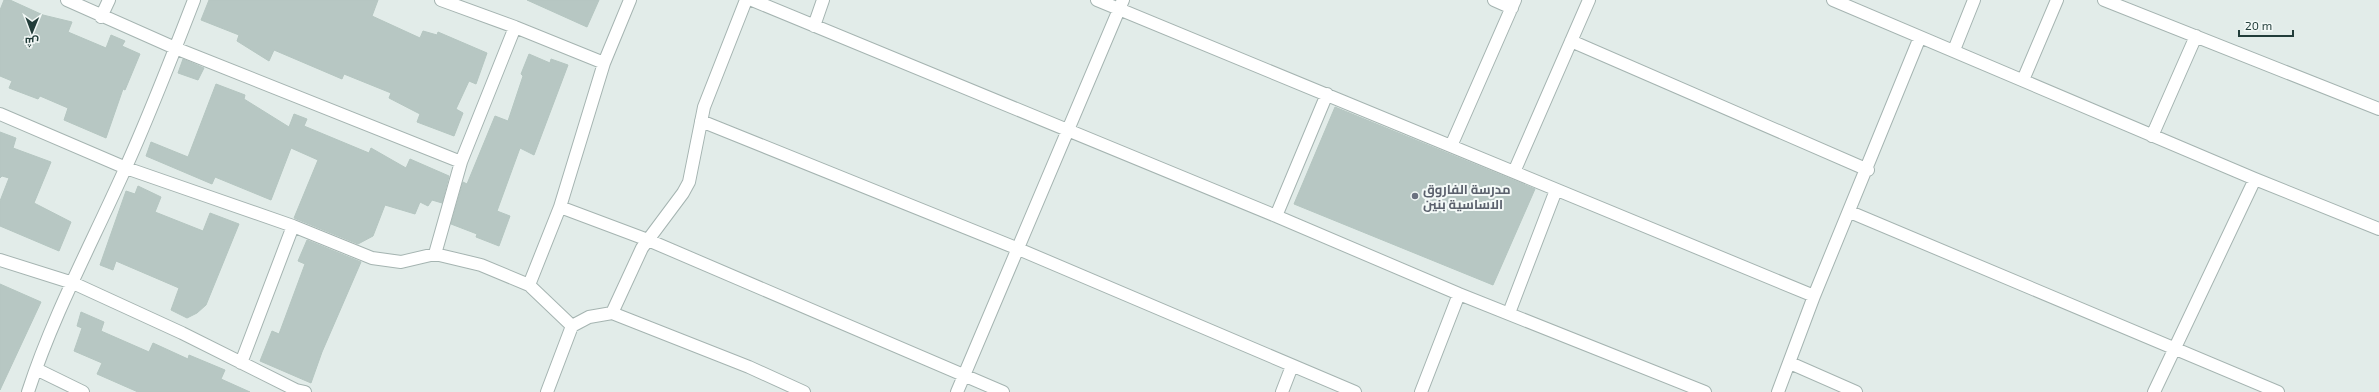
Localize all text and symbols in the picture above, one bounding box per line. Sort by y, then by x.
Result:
north arrow [12,12,52,52]
scale bar [2239,12,2293,38]
text: 20 m [2245,18,2272,32]
text: ش [25,35,39,49]
place label: مدرسة الفاروق الاساسية بنين [1423,181,1510,212]
marker: مدرسة الفاروق الاساسية بنين [1410,191,1420,201]

